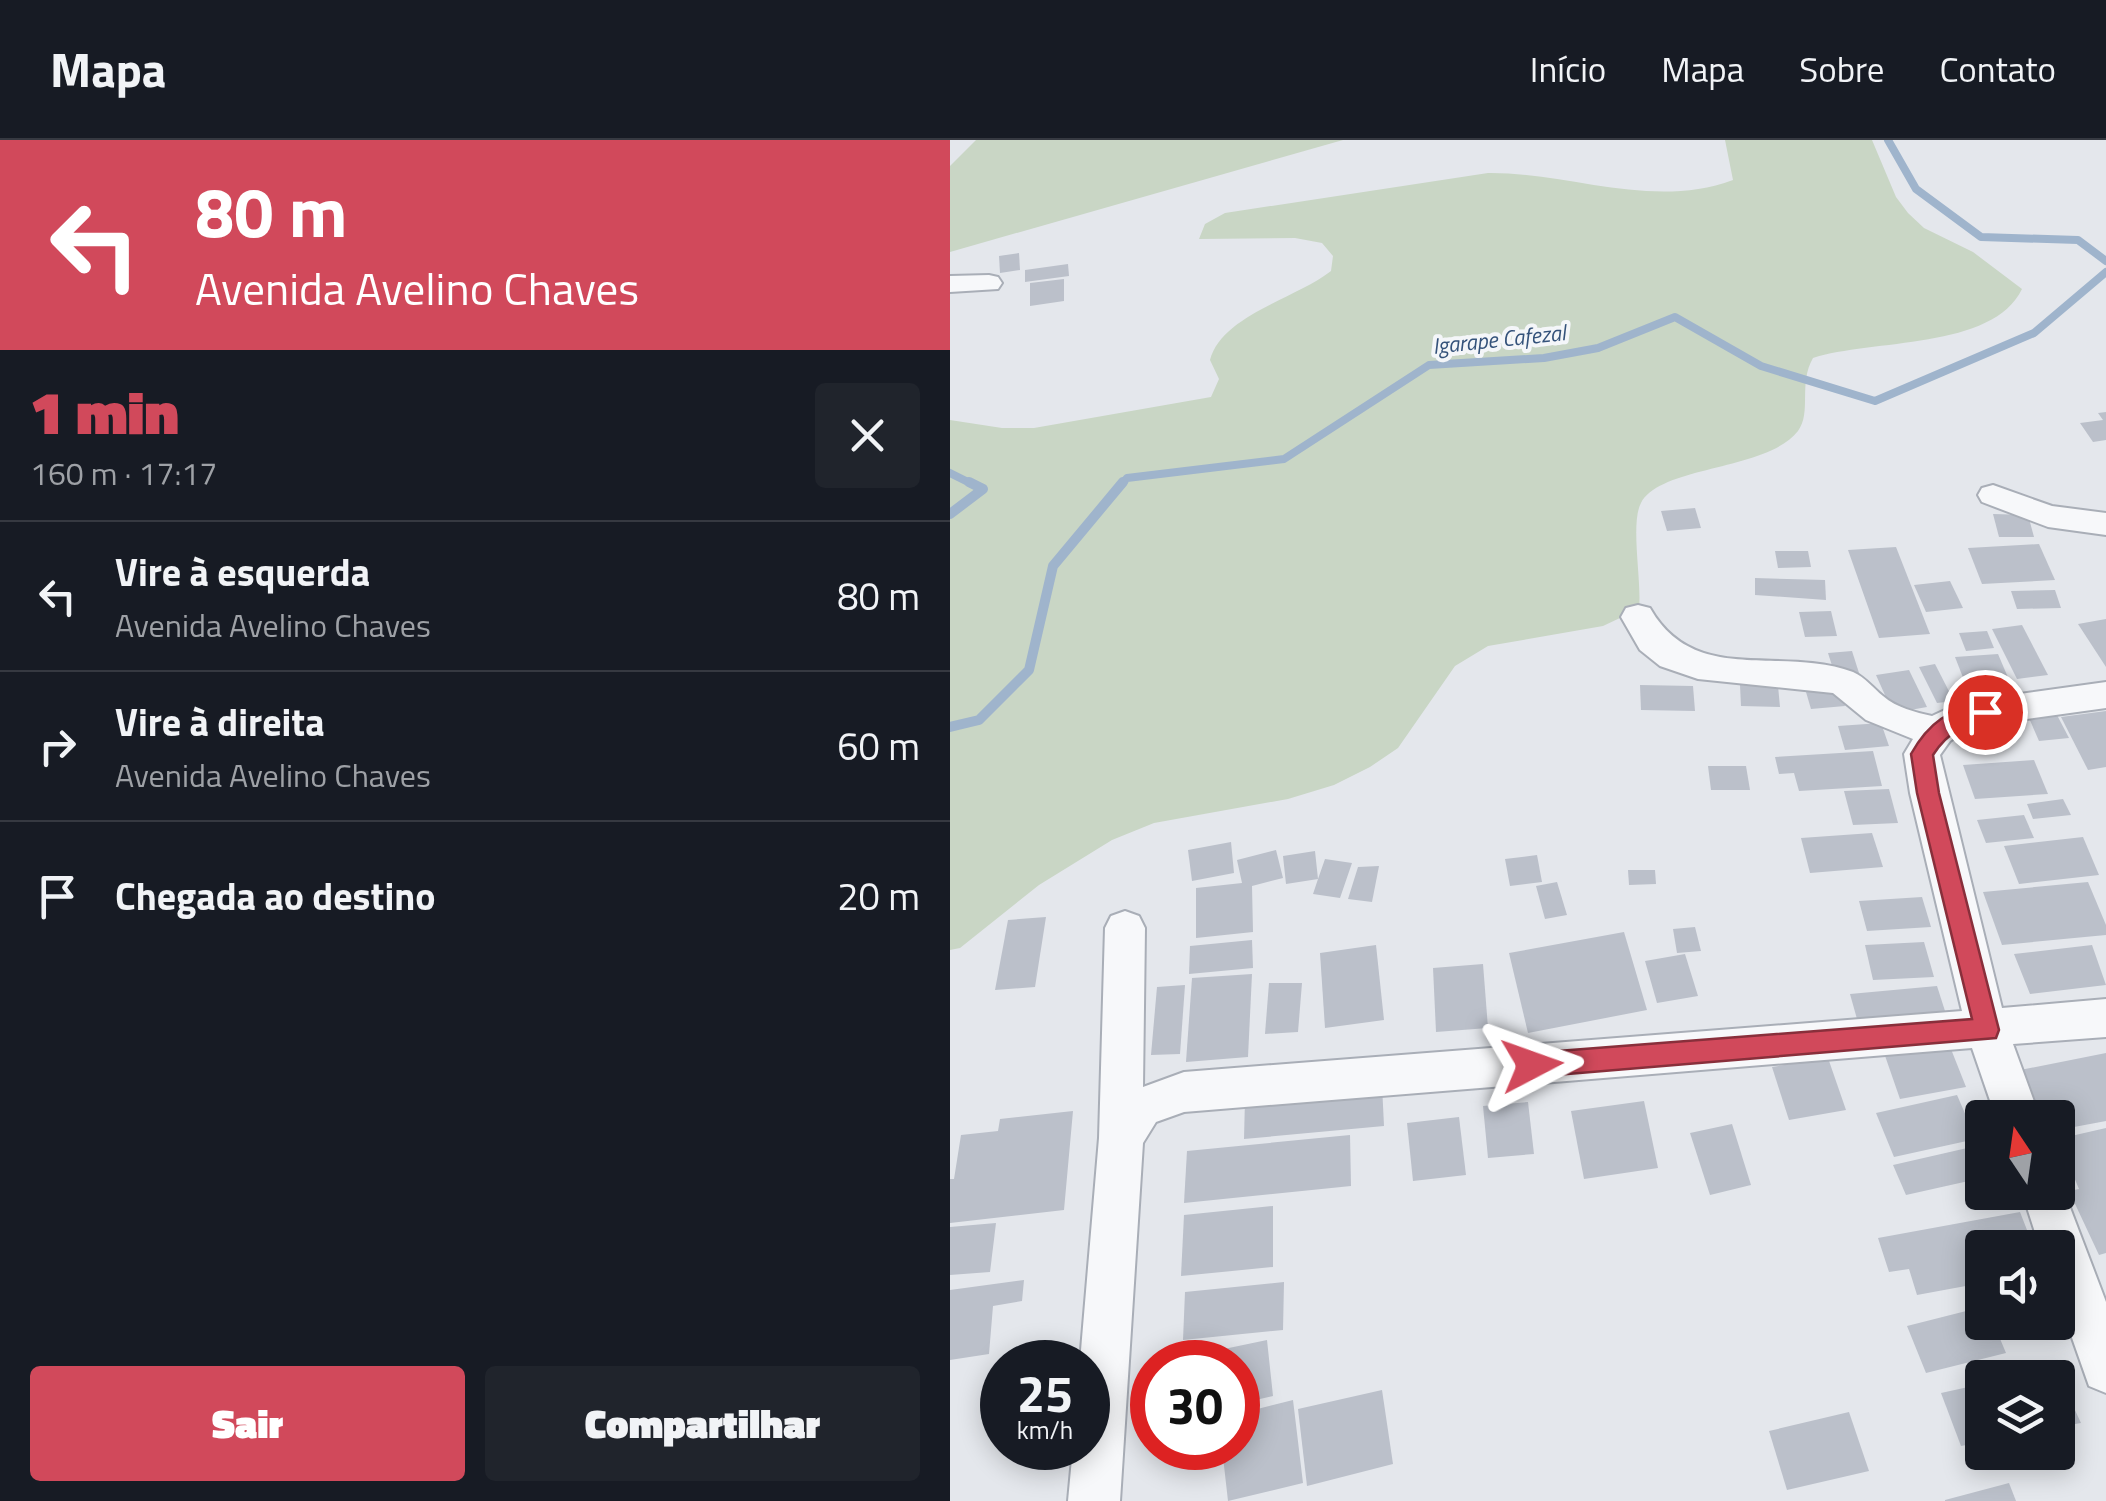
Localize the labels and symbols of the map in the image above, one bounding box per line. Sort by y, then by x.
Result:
water label: Igarape Cafezal [1431,315,1569,363]
pin [1943,670,2028,755]
position arrow [1480,1013,1584,1117]
north arrow [1965,1100,2075,1210]
speed limit sign: 30 [1130,1340,1260,1470]

